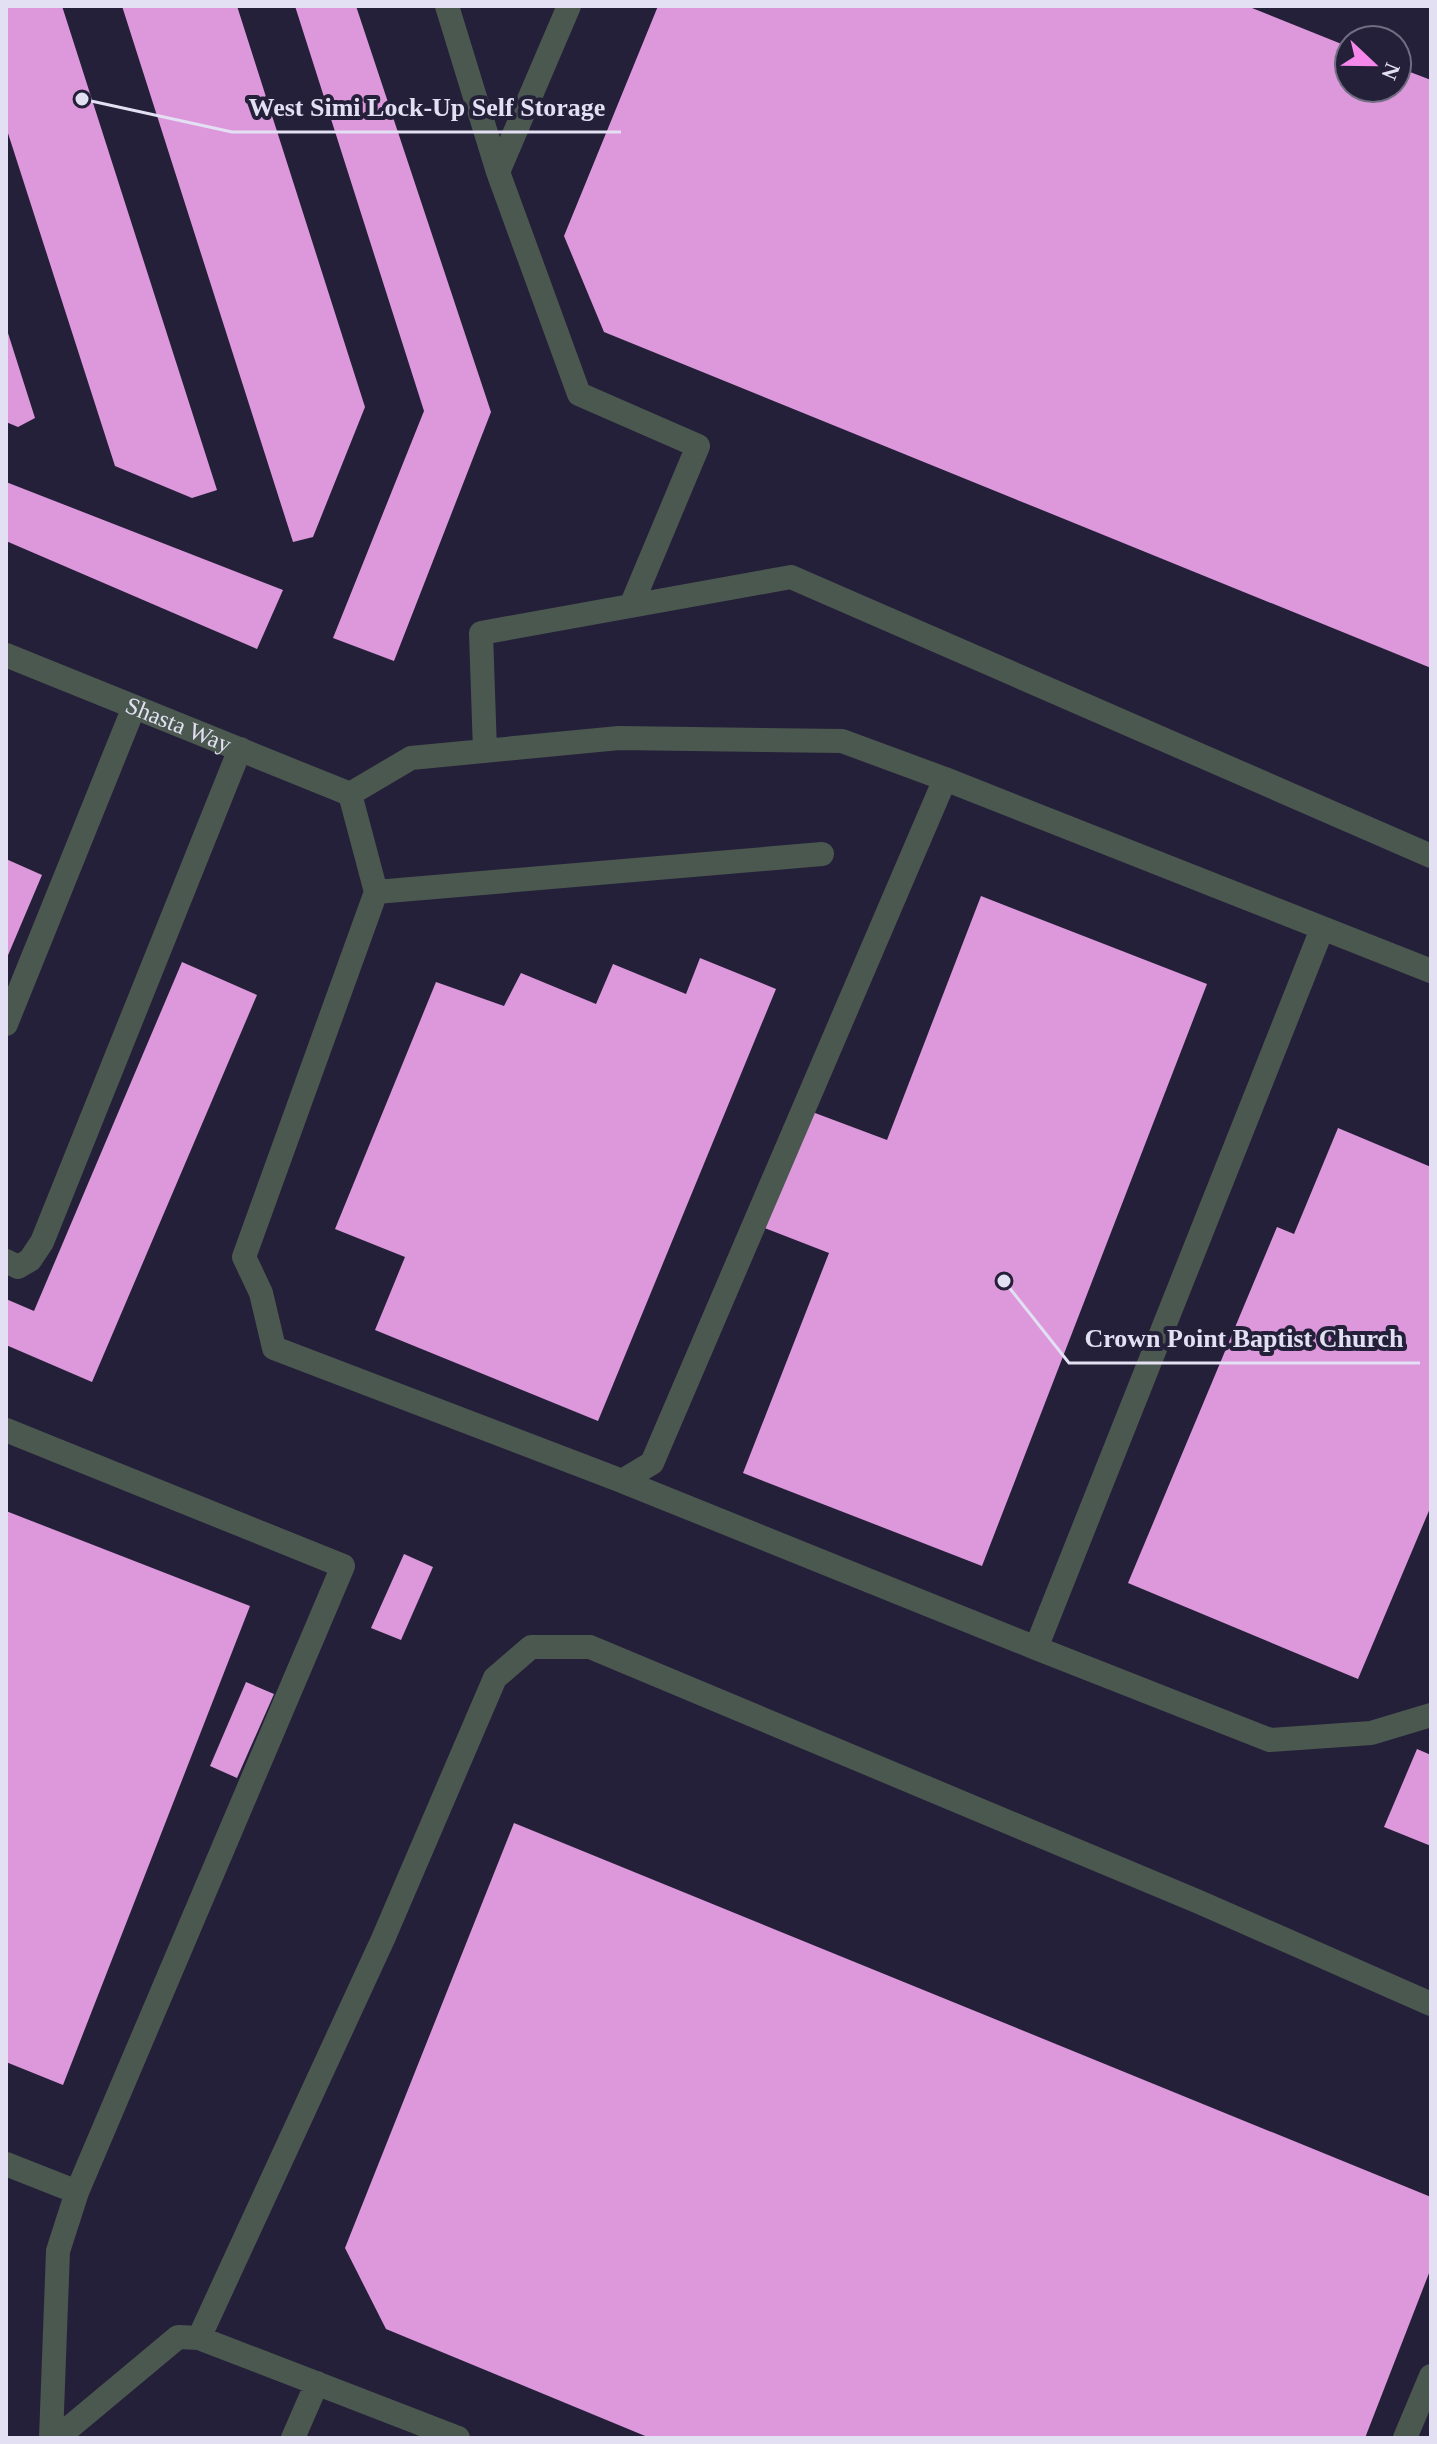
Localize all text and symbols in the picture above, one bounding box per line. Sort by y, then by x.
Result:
north arrow [1333,24,1413,104]
text: N [1376,59,1406,83]
callout: West Simi Lock-Up Self Storage [232,82,621,132]
text: West Simi Lock-Up Self Storage [249,93,605,122]
street label: Shasta Way [122,692,235,758]
callout: Crown Point Baptist Church [1069,1313,1420,1363]
text: Crown Point Baptist Church [1084,1324,1404,1353]

